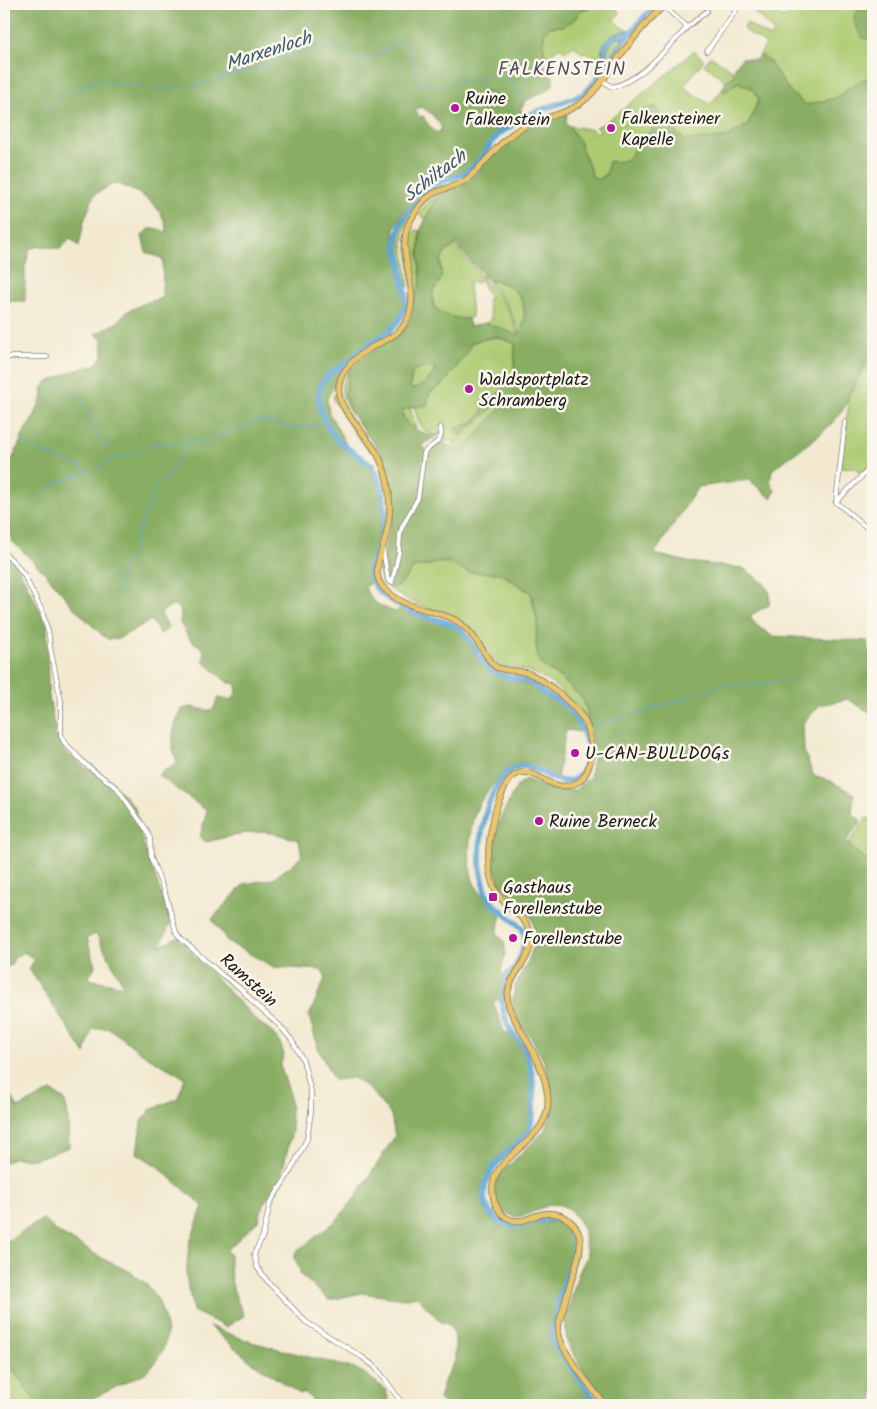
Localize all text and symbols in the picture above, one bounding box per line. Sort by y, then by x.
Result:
water label: Marxenloch [222,23,317,80]
district label: FALKENSTEIN [498,55,626,85]
place label: Ruine Falkenstein [465,85,550,135]
marker: Ruine Falkenstein [449,102,461,114]
place label: Falkensteiner Kapelle [621,105,721,155]
marker: Falkensteiner Kapelle [605,122,617,134]
water label: Schiltach [397,142,475,210]
place label: Waldsportplatz Schramberg [479,366,589,416]
marker: Waldsportplatz Schramberg [463,383,475,395]
place label: U-CAN-BULLDOGs [585,740,730,769]
marker: U-CAN-BULLDOGs [569,747,581,759]
place label: Ruine Berneck [549,808,658,837]
marker: Ruine Berneck [533,815,545,827]
place label: Gasthaus Forellenstube [503,874,602,924]
marker: Gasthaus Forellenstube [487,891,499,903]
place label: Forellenstube [523,925,622,954]
marker: Forellenstube [507,932,519,944]
street label: Ramstein [212,947,284,1015]

